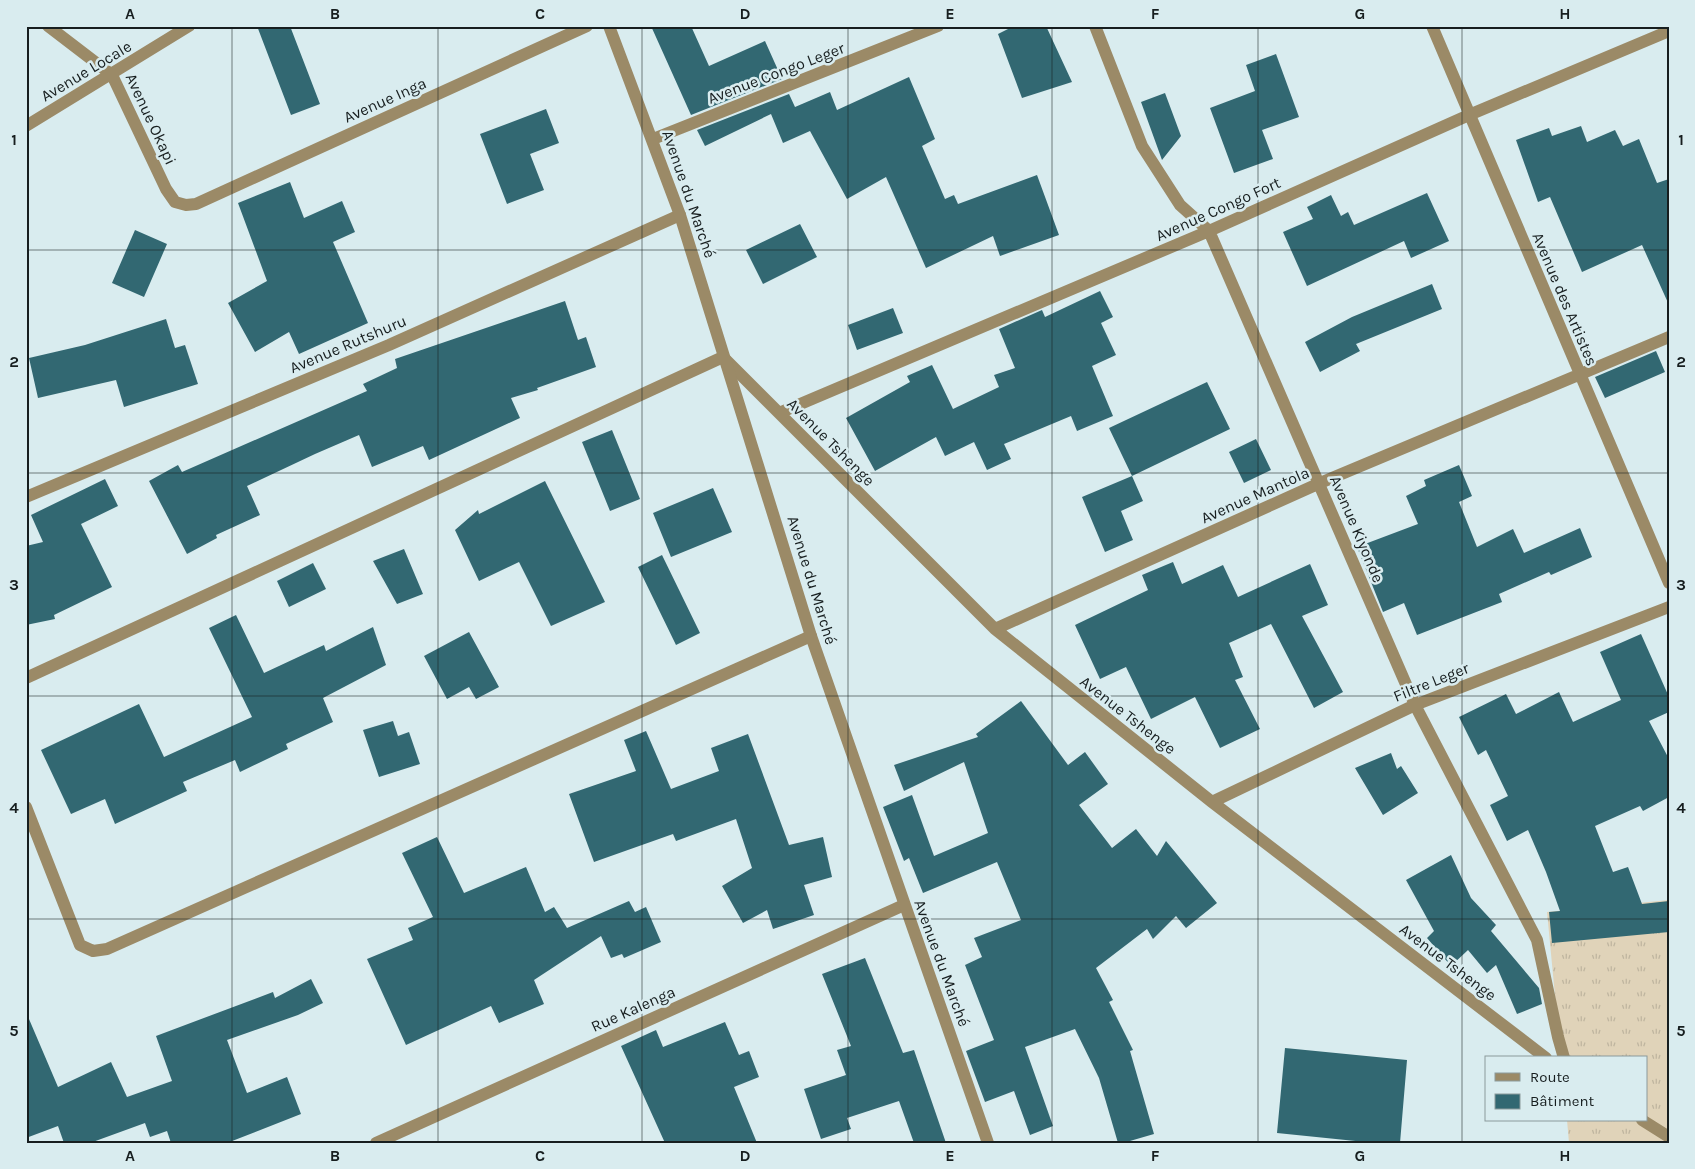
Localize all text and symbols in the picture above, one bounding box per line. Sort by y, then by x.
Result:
text: A [125,4,135,23]
text: B [330,4,340,23]
text: C [535,4,545,23]
text: D [740,4,751,23]
text: E [945,4,955,23]
text: F [1151,4,1160,23]
text: G [1355,4,1365,23]
text: H [1559,4,1571,23]
street label: Avenue Locale [37,36,135,106]
street label: Avenue Congo Leger [705,38,847,108]
street label: Avenue Okapi [122,70,180,168]
street label: Avenue Inga [341,73,429,127]
street label: Avenue du Marché [658,128,720,260]
text: 1 [11,130,17,149]
text: 1 [1678,130,1684,149]
street label: Avenue Congo Fort [1153,173,1283,245]
street label: Avenue des Artistes [1528,229,1602,369]
street label: Avenue Rutshuru [287,311,409,377]
text: 2 [9,352,19,371]
text: 2 [1676,352,1686,371]
street label: Avenue Tshenge [783,394,879,490]
street label: Avenue Mantola [1198,463,1312,527]
street label: Avenue Kiyonde [1326,473,1388,585]
street label: Avenue du Marché [783,513,841,647]
text: 3 [9,575,19,594]
text: 3 [1676,575,1686,594]
street label: Filtre Leger [1390,658,1472,706]
street label: Avenue Tshenge [1076,672,1180,758]
text: 4 [9,798,19,817]
text: 4 [1676,798,1686,817]
street label: Avenue du Marché [910,897,974,1029]
street label: Avenue Tshenge [1396,919,1500,1005]
street label: Rue Kalenga [588,982,678,1036]
text: 5 [9,1021,19,1040]
text: 5 [1676,1021,1686,1040]
legend [1485,1056,1648,1122]
text: Route [1530,1068,1570,1086]
text: Bâtiment [1530,1092,1594,1110]
text: A [125,1146,135,1165]
text: B [330,1146,340,1165]
text: C [535,1146,545,1165]
text: D [740,1146,751,1165]
text: E [945,1146,955,1165]
text: F [1151,1146,1160,1165]
text: G [1355,1146,1365,1165]
text: H [1559,1146,1571,1165]

